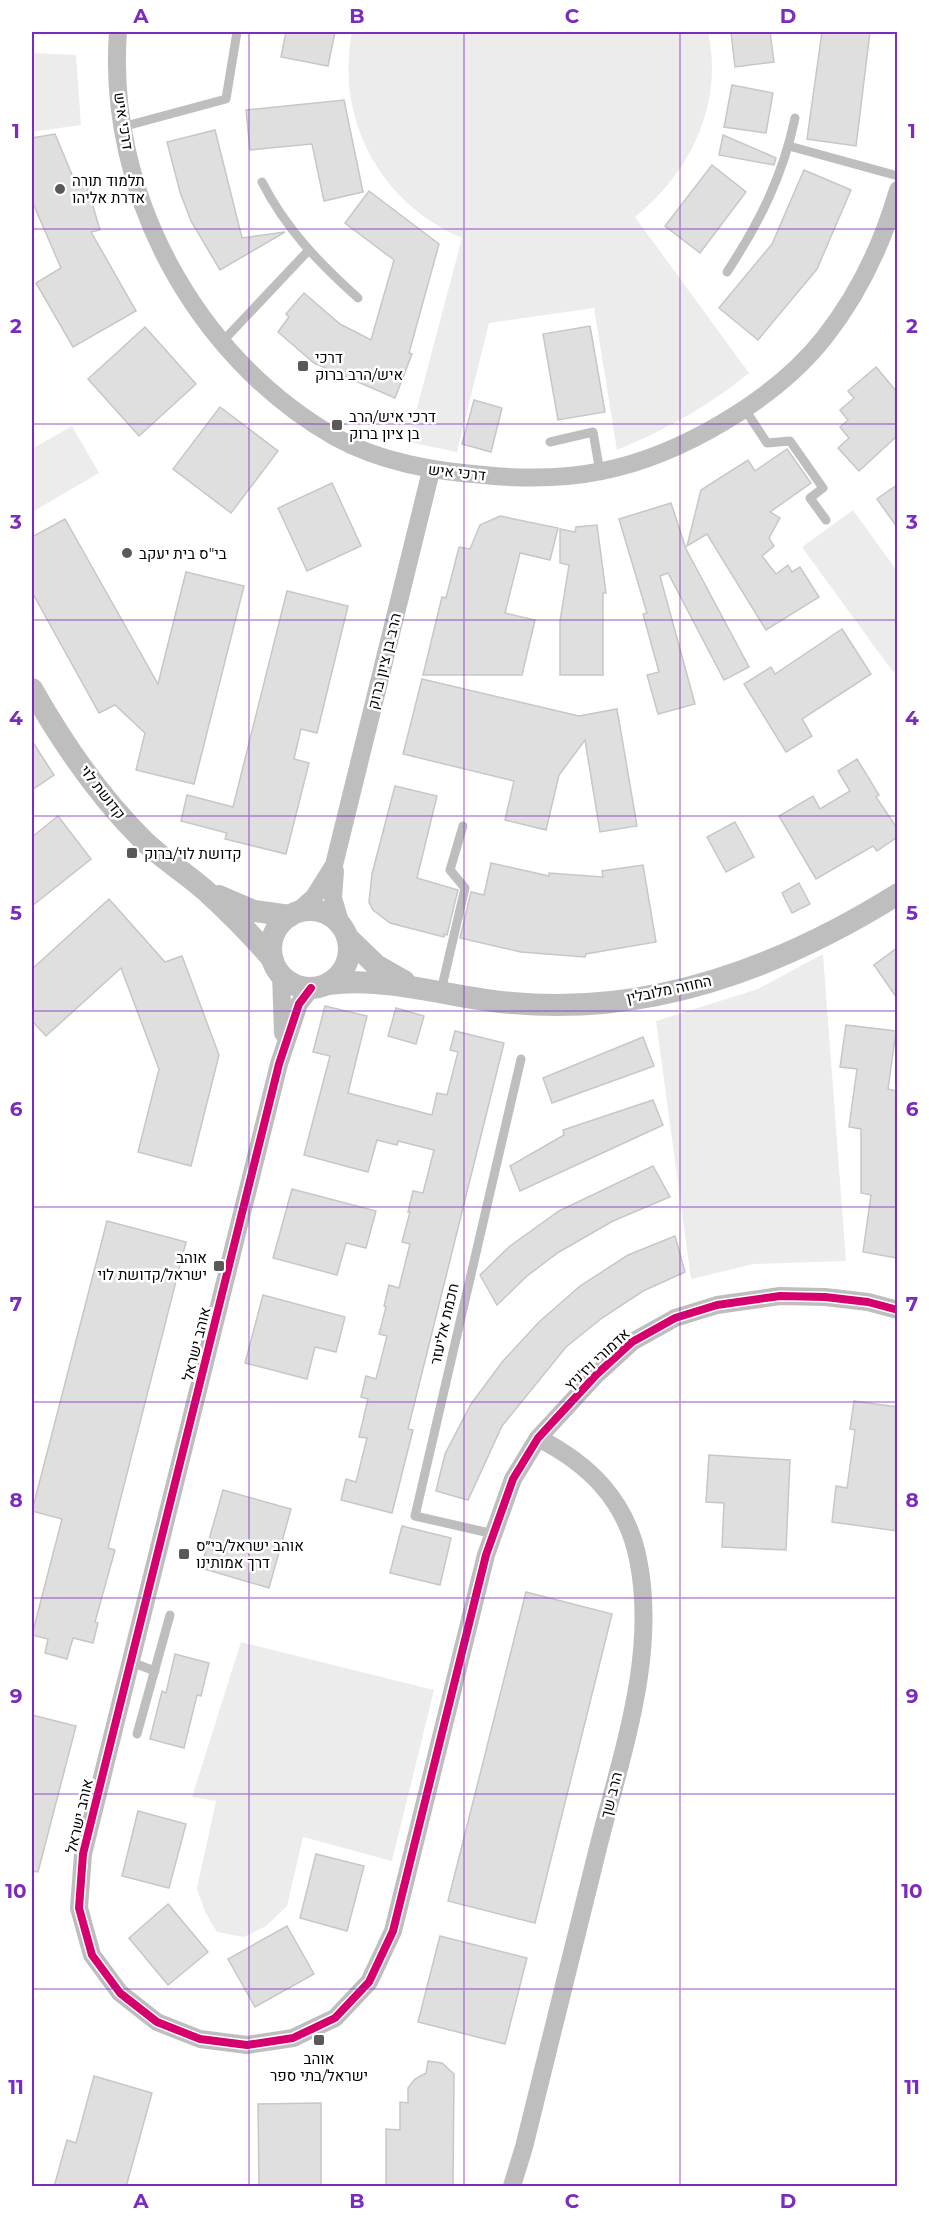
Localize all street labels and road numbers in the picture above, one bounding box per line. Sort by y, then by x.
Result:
street label: דרכי איש [110,91,138,151]
street label: דרכי איש [427,460,487,484]
street label: הרב בן ציון ברוק [363,611,405,711]
street label: קדושת לוי [76,761,130,823]
street label: החוזה מלובלין [625,971,713,1007]
street label: חכמת אליעזר [425,1281,463,1367]
street label: אוהב ישראל [178,1305,214,1383]
street label: אדמורי ויז'ניץ [560,1324,634,1394]
street label: הרב שך [596,1770,626,1820]
street label: אוהב ישראל [61,1777,97,1855]

